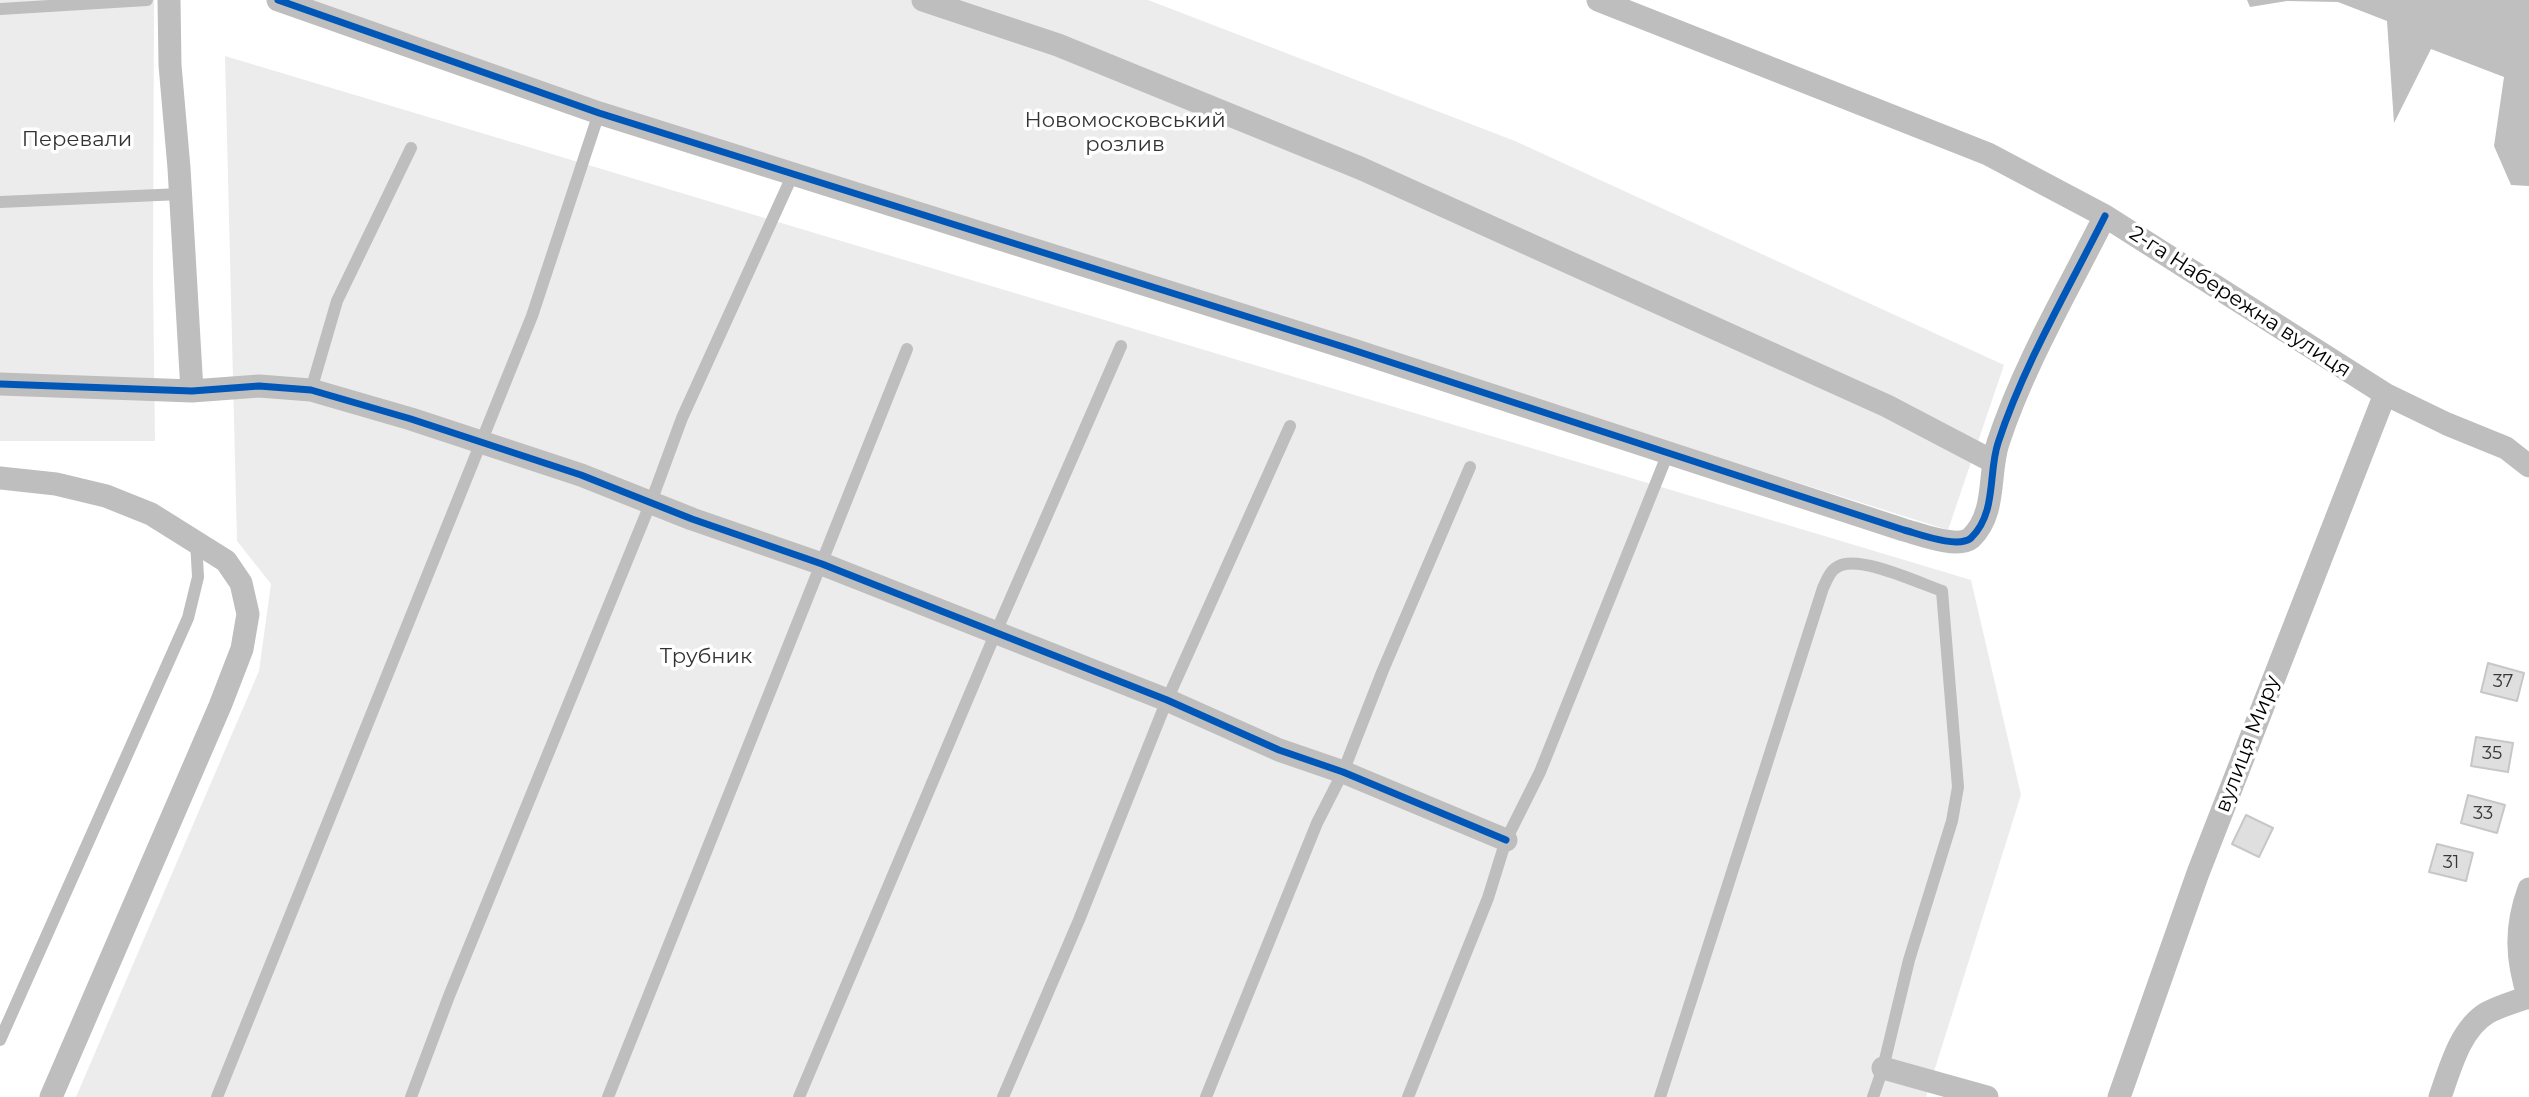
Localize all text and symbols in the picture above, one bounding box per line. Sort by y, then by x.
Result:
park label: Новомосковський розлив [1024,108,1226,158]
park label: Перевали [22,127,132,153]
street label: 2-га Набережна вулиця [2125,221,2355,383]
park label: Трубник [660,644,752,670]
house number: 37 [2493,671,2513,693]
street label: вулиця Миру [2210,672,2286,816]
house number: 35 [2482,743,2502,765]
house number: 33 [2473,803,2493,825]
house number: 31 [2443,852,2459,874]

